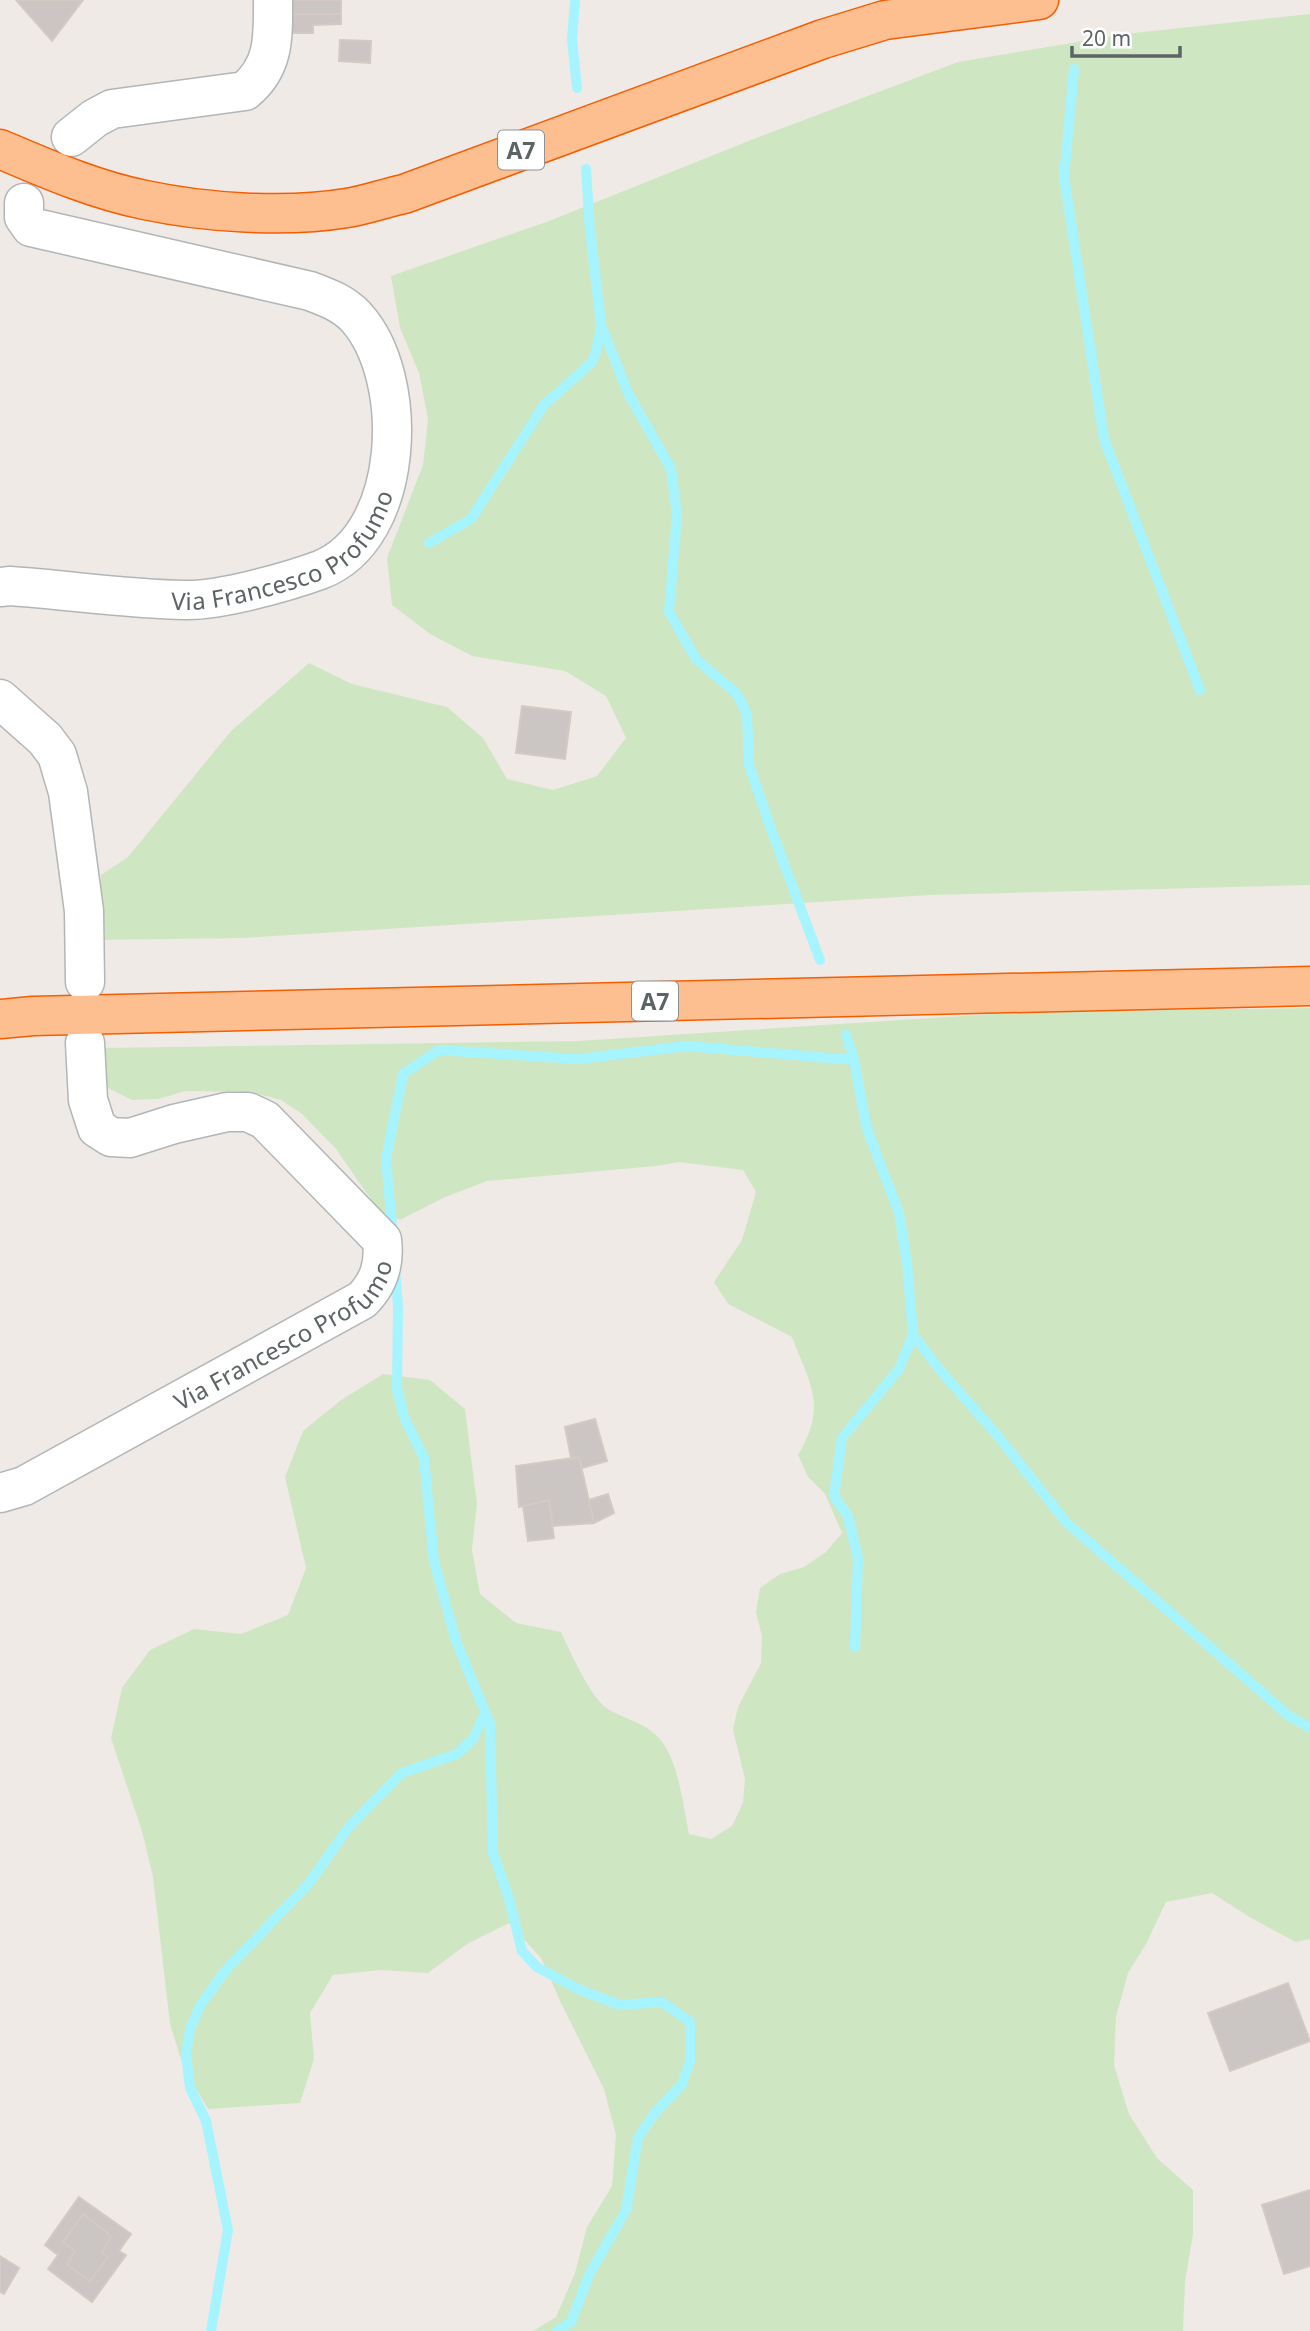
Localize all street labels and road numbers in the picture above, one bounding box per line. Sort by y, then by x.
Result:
road number: A7 [498,130,544,169]
street label: Via Francesco Profumo [171,486,400,617]
road number: A7 [632,982,678,1020]
street label: Via Francesco Profumo [168,1257,399,1417]

